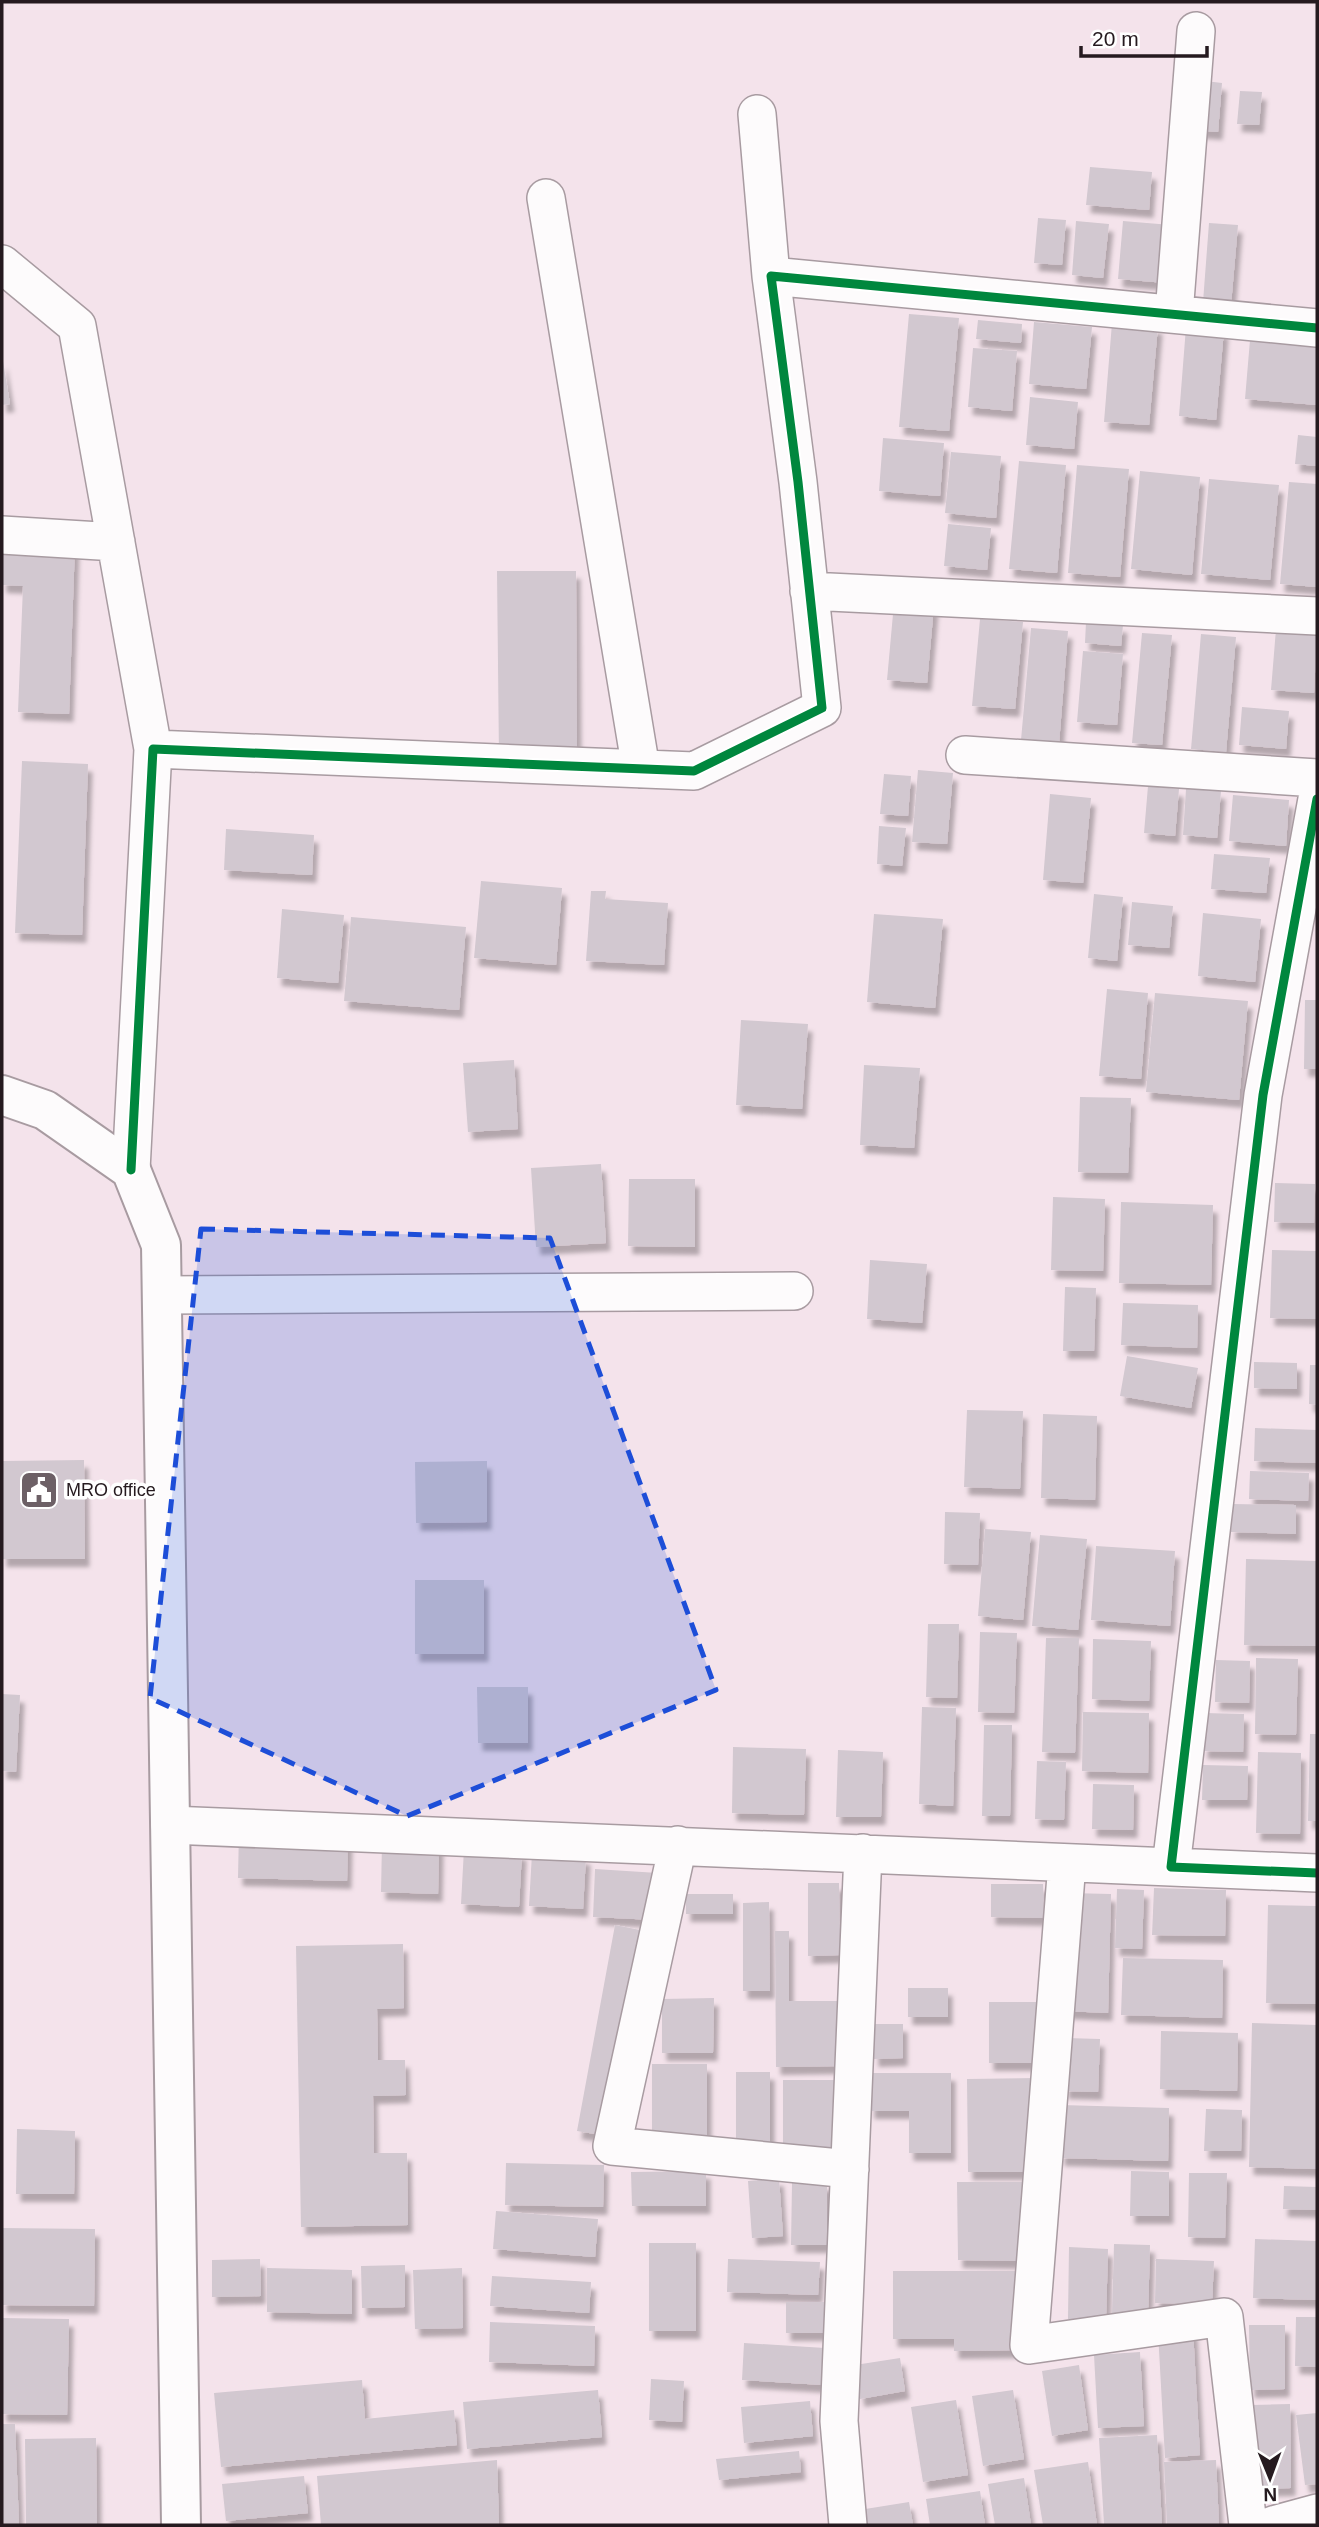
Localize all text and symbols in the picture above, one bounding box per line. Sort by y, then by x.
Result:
scale bar [1081,14,1207,58]
text: 20 m [1092,27,1139,50]
public building icon: MRO office [18,1469,60,1511]
place label: MRO office [66,1480,156,1500]
north arrow [1235,2443,1305,2513]
text: N [1263,2484,1277,2505]

